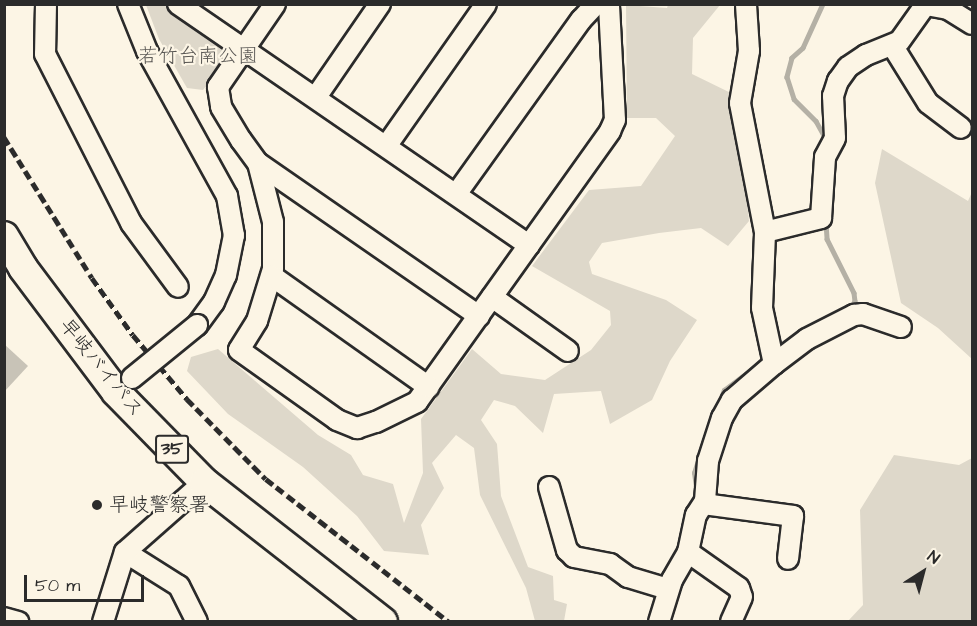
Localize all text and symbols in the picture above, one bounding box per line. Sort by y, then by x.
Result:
park label: 若竹台南公園 [138,44,258,68]
street label: 早岐バイパス [54,314,148,422]
road number: 35 [154,434,190,464]
place label: 早岐警察署 [109,493,209,517]
marker: 早岐警察署 [90,498,104,512]
north arrow [893,542,953,602]
text: N [923,546,944,569]
scale bar [27,563,147,601]
text: 50 m [35,573,80,598]

